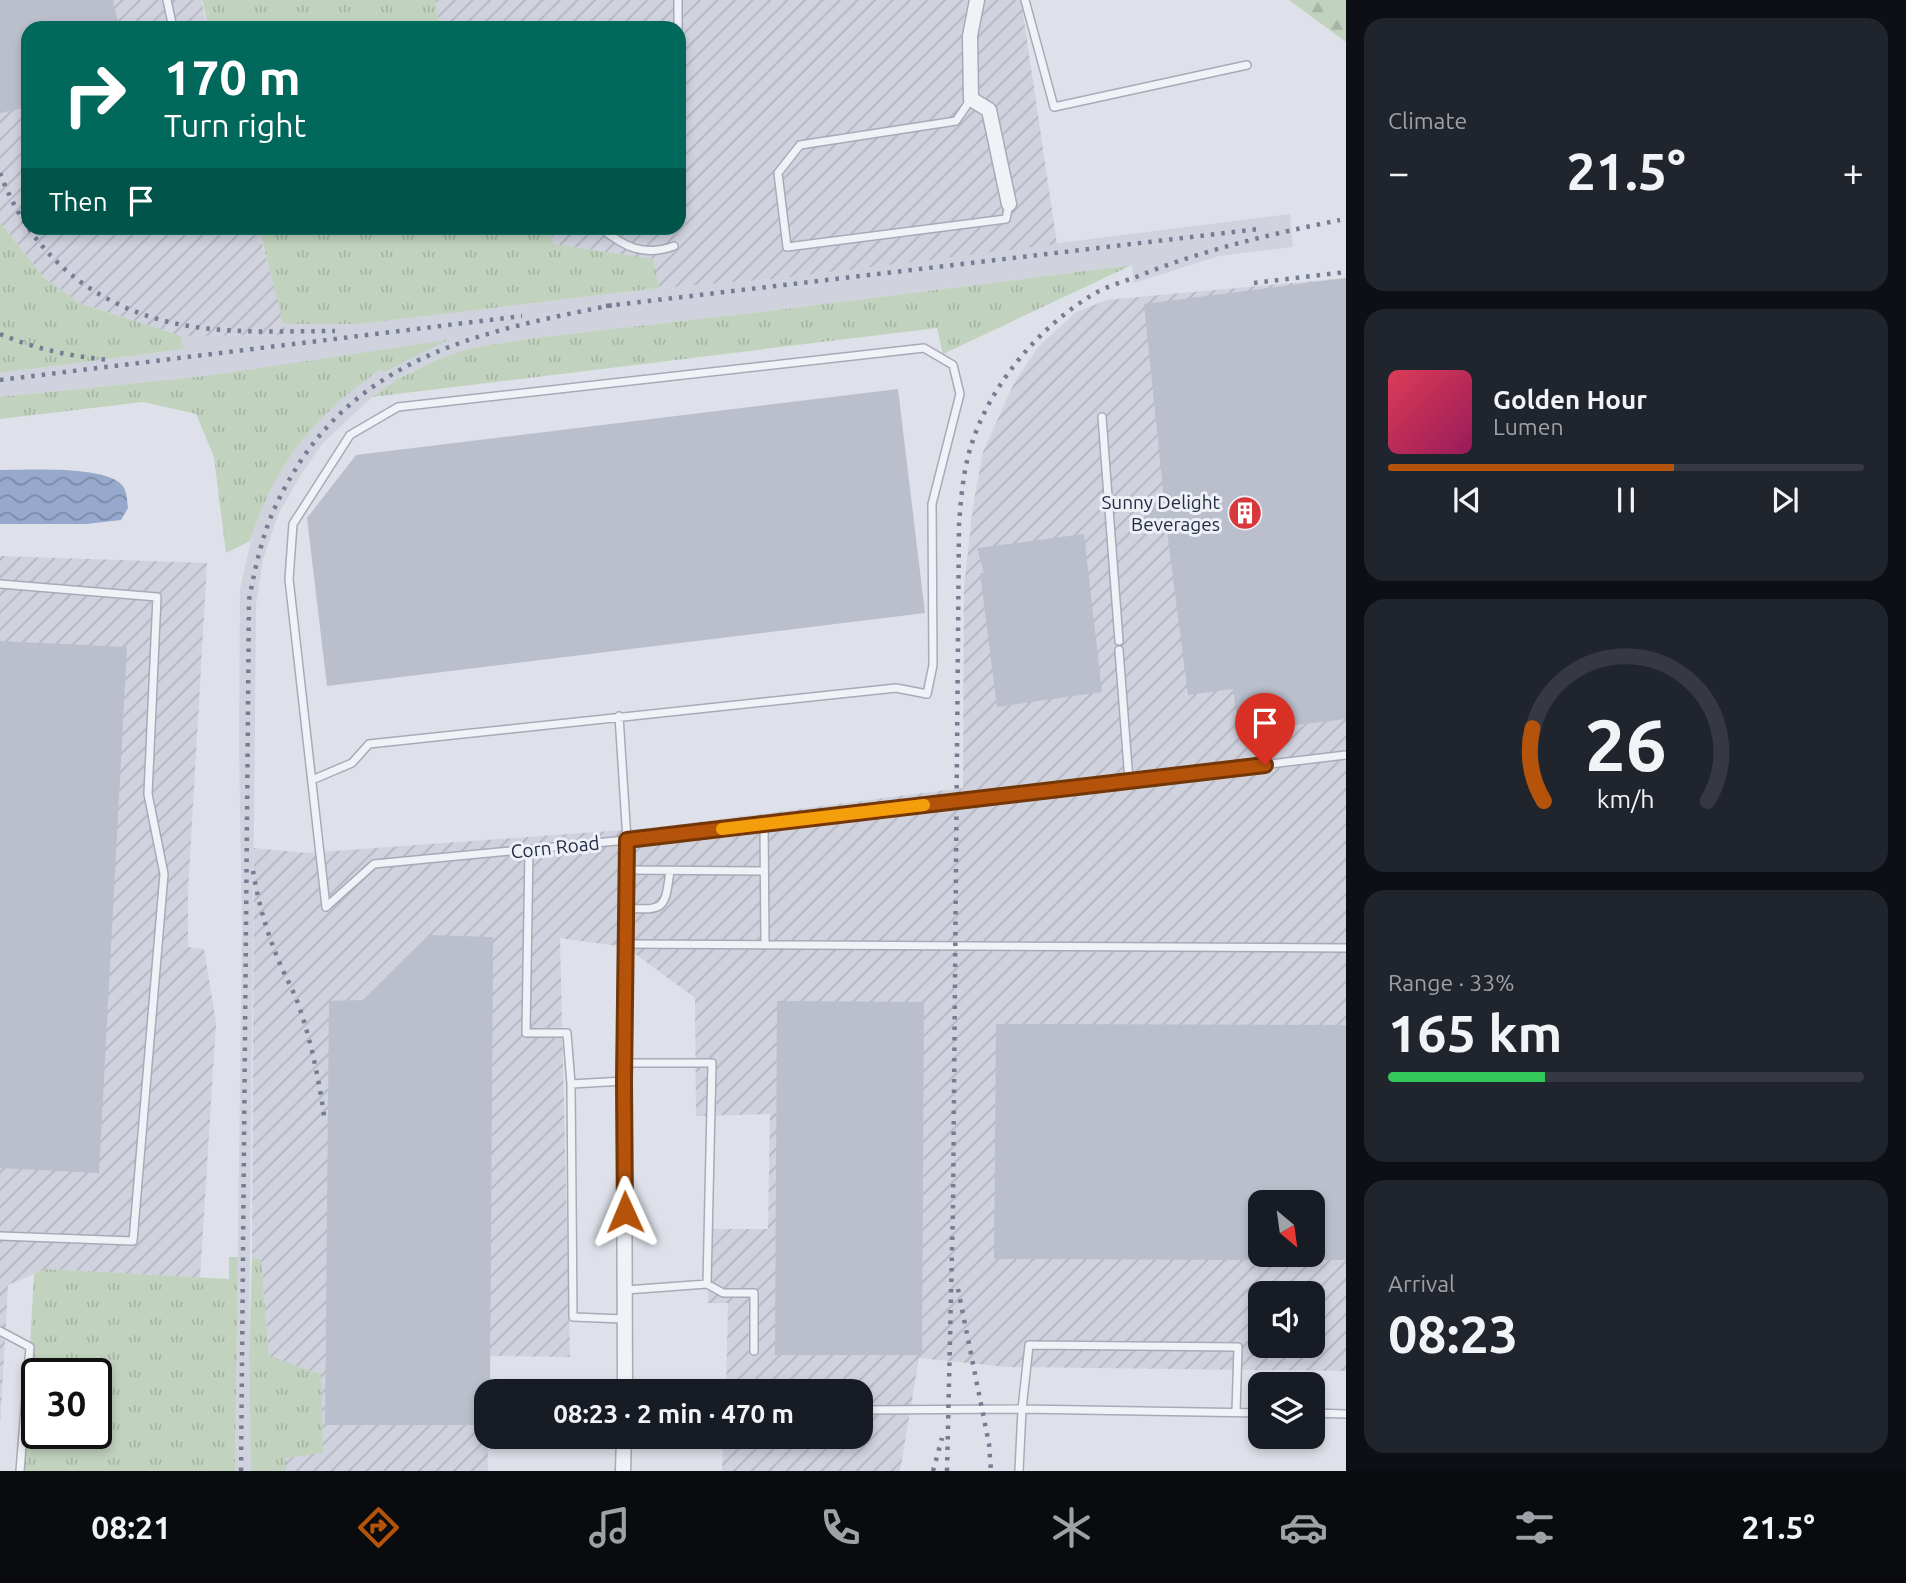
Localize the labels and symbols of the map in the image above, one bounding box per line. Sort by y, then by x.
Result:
place label: Sunny Delight Beverages [1101,491,1221,535]
building icon: Sunny Delight Beverages [1226,494,1264,532]
pin [1235,693,1295,765]
street label: Corn Road [510,831,600,863]
position arrow [588,1175,662,1249]
north arrow [1248,1190,1325,1267]
speed limit sign: 30 [21,1358,112,1449]

